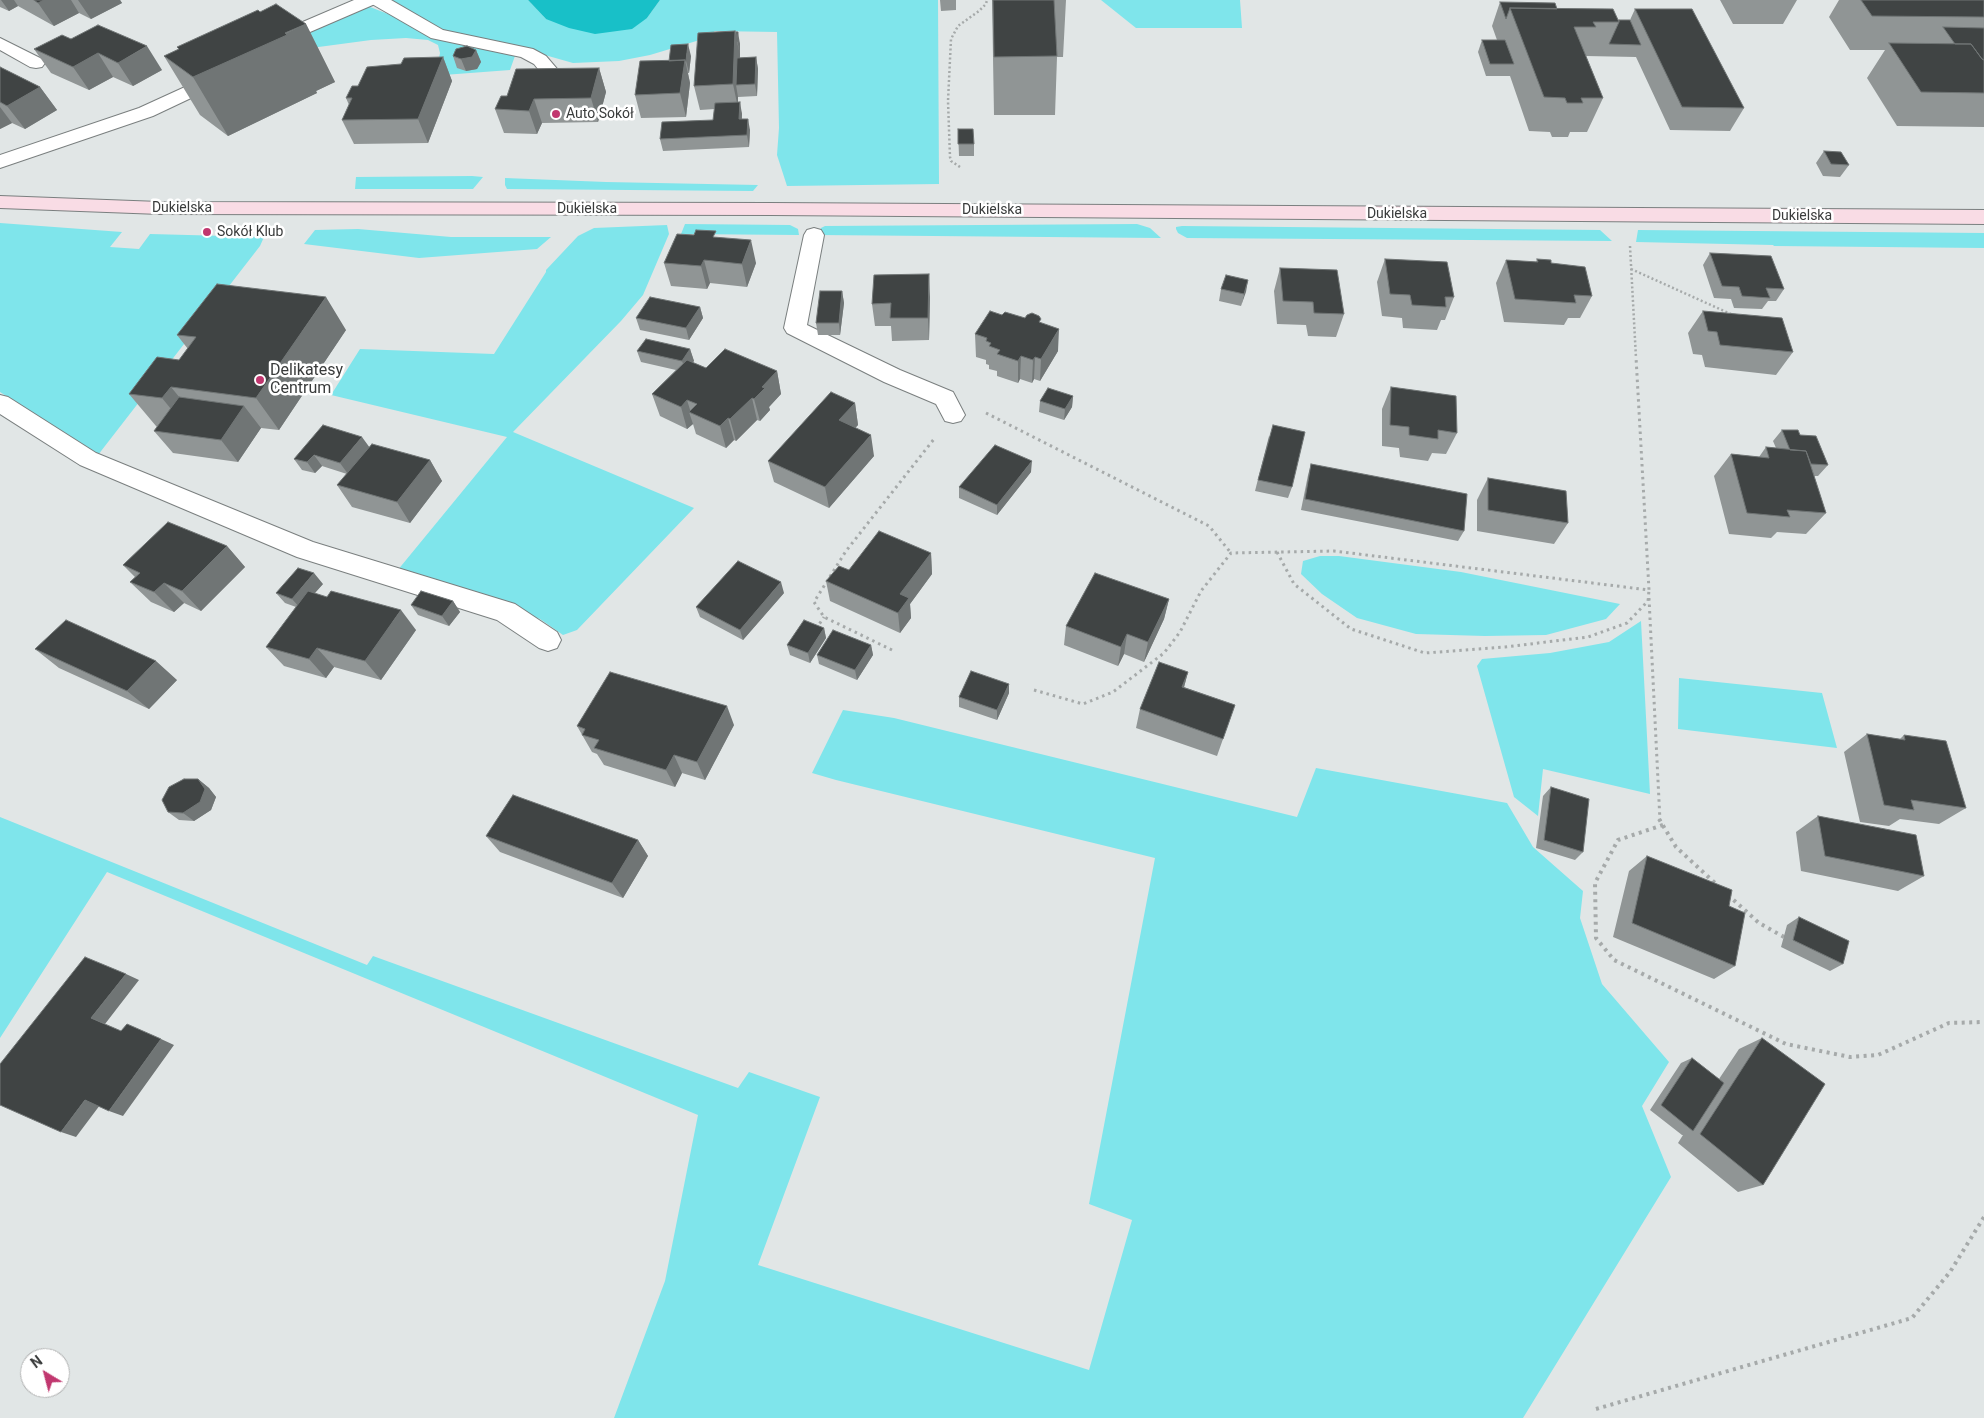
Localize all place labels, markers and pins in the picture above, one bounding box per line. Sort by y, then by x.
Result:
place label: Auto Sokół [566,106,634,122]
marker: Auto Sokół [550,108,562,120]
place label: Sokół Klub [217,224,283,240]
marker: Sokół Klub [201,226,213,238]
place label: Delikatesy Centrum [270,361,343,399]
marker: Delikatesy Centrum [254,374,266,386]

